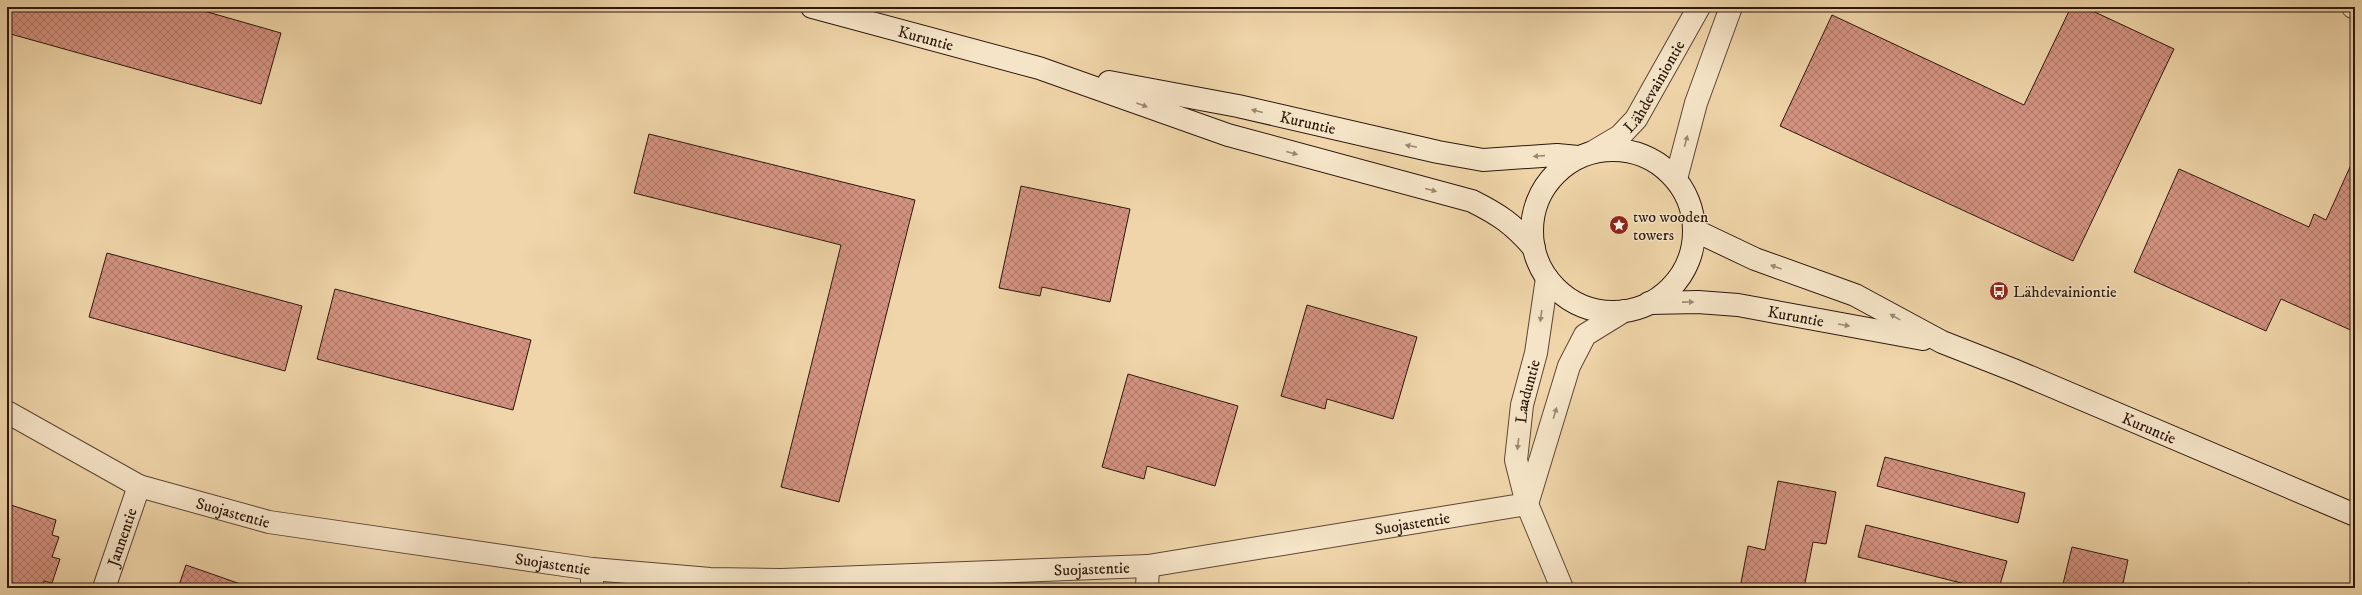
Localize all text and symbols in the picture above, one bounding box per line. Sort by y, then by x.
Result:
street label: Kuruntie [896,22,956,56]
street label: Lähdevainiontie [1619,37,1689,137]
one-way arrow [1136,102,1148,108]
one-way arrow [1251,107,1263,113]
street label: Kuruntie [1278,107,1338,139]
one-way arrow [1683,135,1689,148]
one-way arrow [1405,143,1417,149]
one-way arrow [1287,150,1299,156]
one-way arrow [1533,153,1545,160]
one-way arrow [1425,188,1438,194]
place label: two wooden towers [1633,207,1709,245]
place icon: two wooden towers [1608,214,1630,236]
one-way arrow [1769,263,1781,269]
bus stop icon: Lähdevainiontie [1988,280,2010,302]
place label: Lähdevainiontie [2013,282,2117,302]
one-way arrow [1682,299,1695,305]
street label: Kuruntie [1766,302,1826,332]
one-way arrow [1538,310,1544,322]
one-way arrow [1889,314,1901,320]
one-way arrow [1838,322,1850,328]
street label: Laaduntie [1511,357,1545,424]
one-way arrow [1552,407,1558,419]
street label: Kuruntie [2119,408,2179,449]
one-way arrow [1515,438,1521,450]
street label: Suojastentie [194,493,272,533]
street label: Jannentie [103,505,142,571]
street label: Suojastentie [1373,508,1452,540]
street label: Suojastentie [514,549,592,580]
street label: Suojastentie [1053,558,1130,581]

